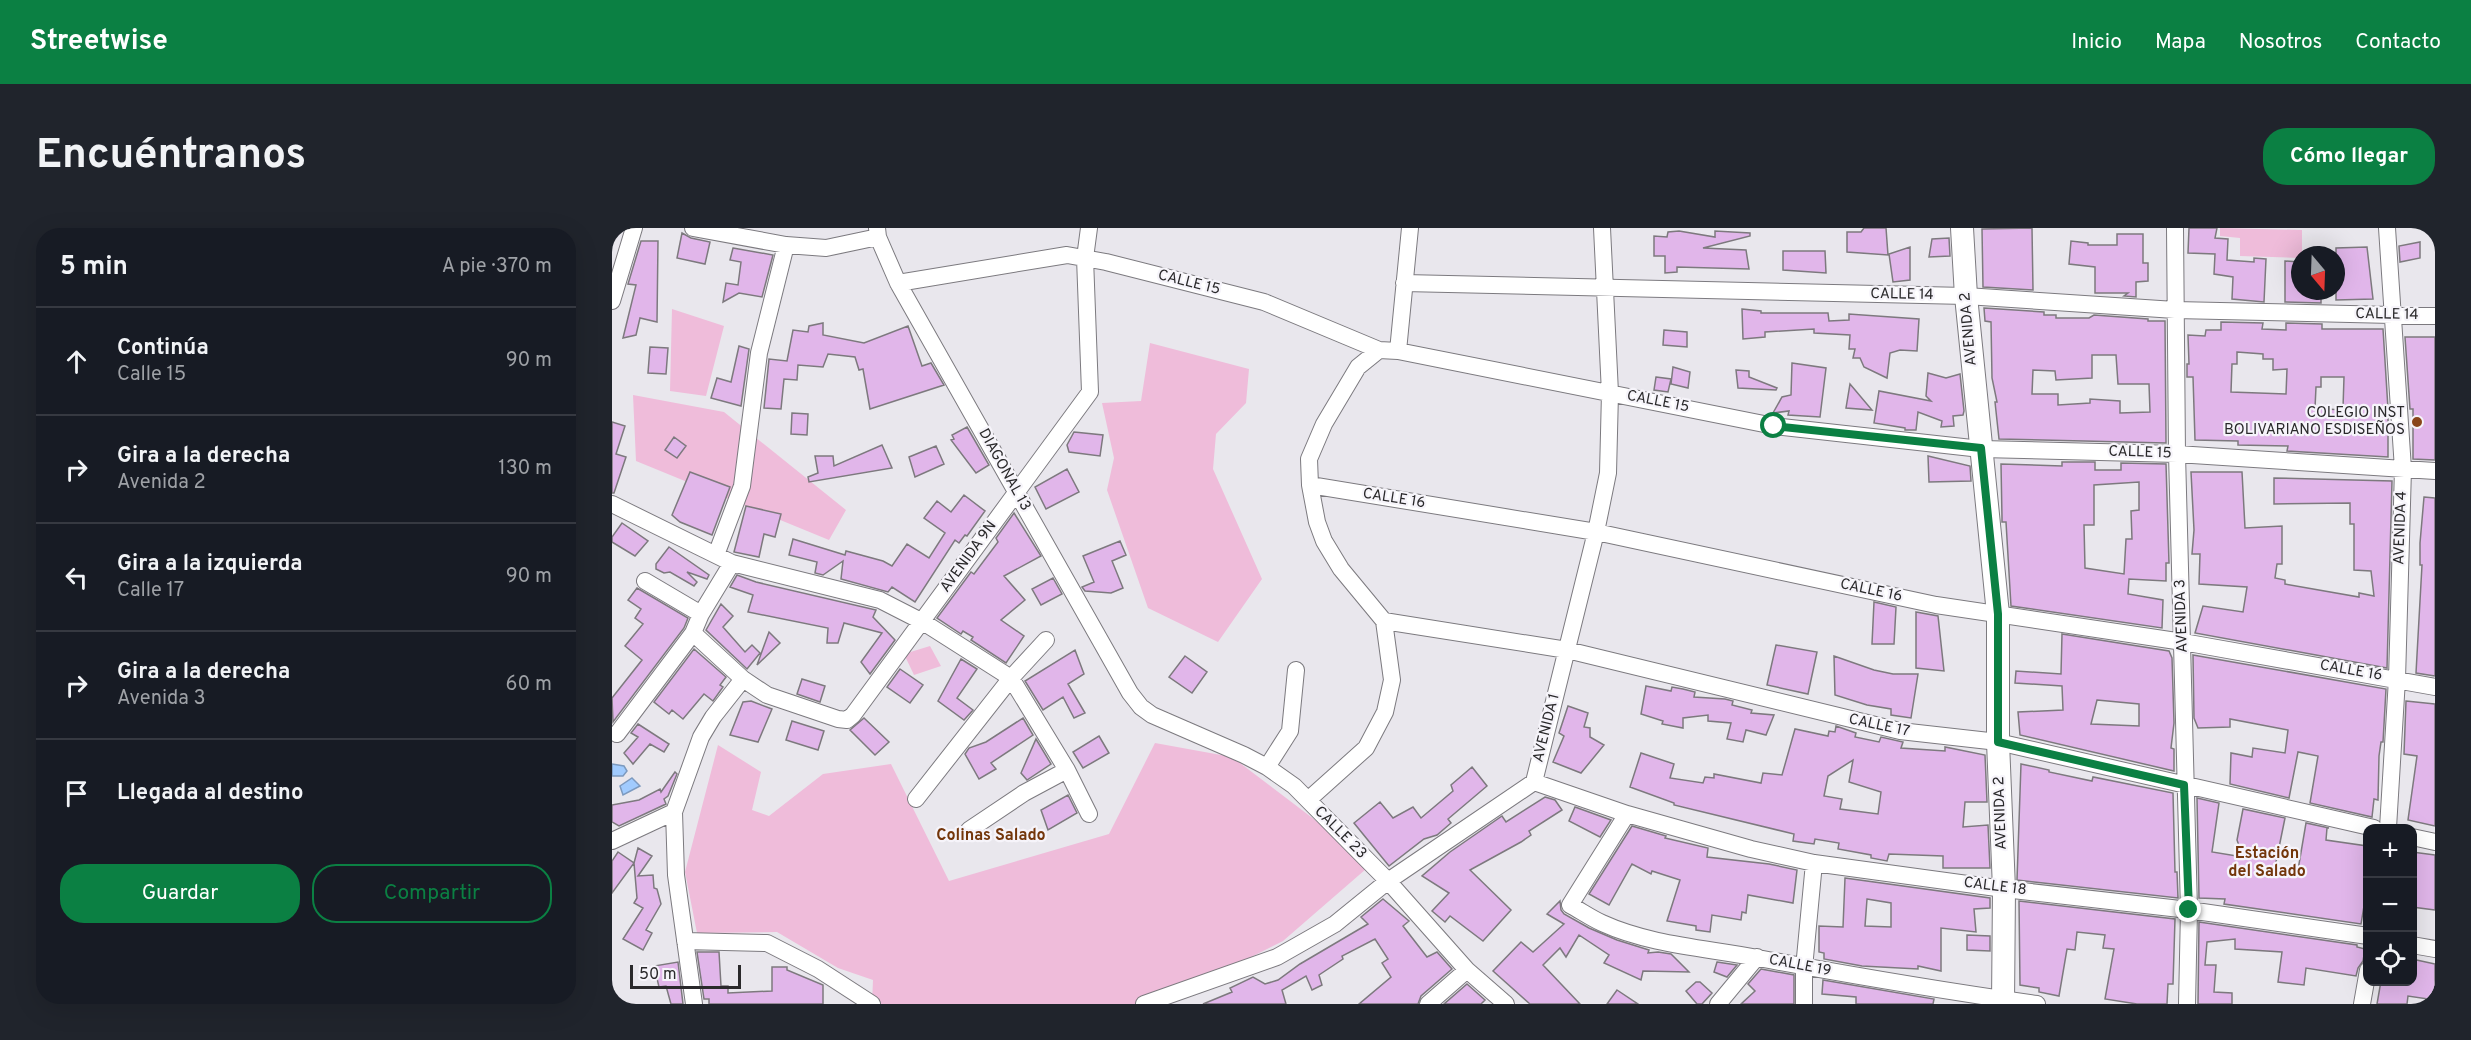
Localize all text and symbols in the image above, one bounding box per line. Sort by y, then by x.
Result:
text: Streetwise [30,24,168,60]
text: Inicio [2071,29,2122,56]
text: Mapa [2155,29,2206,56]
text: Nosotros [2239,29,2322,56]
text: Contacto [2355,29,2441,56]
button: Cómo llegar [2263,128,2435,185]
text: Encuéntranos [36,130,306,183]
north arrow [2291,246,2345,300]
text: 5 min [60,251,128,284]
text: A pie · 370 m [442,254,552,280]
street label: CALLE 15 [1156,266,1222,300]
street label: CALLE 14 [1870,285,1934,305]
street label: AVENIDA 2 [1956,291,1982,367]
street label: CALLE 14 [2355,305,2419,325]
text: Continúa [117,335,209,362]
icon: ahead [60,345,93,378]
text: 90 m [506,348,552,374]
text: Calle 15 [117,362,186,388]
street label: CALLE 15 [1625,387,1691,417]
place label: COLEGIO INST BOLIVARIANO ESDISEÑOS [2224,404,2405,440]
route start [1760,412,1786,438]
marker: COLEGIO INST BOLIVARIANO ESDISEÑOS [2410,415,2424,429]
street label: DIAGONAL 13 [974,425,1034,515]
street label: CALLE 15 [2108,442,2172,464]
text: Gira a la derecha [117,443,290,470]
icon: right [60,453,93,486]
text: 130 m [498,456,552,482]
text: Avenida 2 [117,470,206,496]
street label: CALLE 16 [1361,485,1427,513]
street label: AVENIDA 4 [2390,491,2412,565]
street label: AVENIDA 9N [937,517,1001,597]
text: Gira a la izquierda [117,551,303,578]
icon: left [60,561,93,594]
text: 90 m [506,564,552,590]
street label: CALLE 16 [1838,575,1904,607]
text: Calle 17 [117,578,184,604]
street label: AVENIDA 3 [2171,579,2193,653]
street label: CALLE 16 [2318,656,2384,686]
text: Gira a la derecha [117,659,290,686]
icon: right [60,669,93,702]
text: 60 m [506,672,552,698]
text: Avenida 3 [117,686,206,712]
street label: AVENIDA 1 [1529,692,1565,764]
street label: CALLE 17 [1847,710,1911,742]
street label: AVENIDA 2 [1990,776,2012,850]
icon: arrive [60,777,93,810]
text: Llegada al destino [117,780,303,807]
street label: CALLE 23 [1310,803,1370,863]
map controls [2363,824,2417,986]
button: + [2363,824,2417,878]
district label: Colinas Salado [936,826,1046,846]
district label: Estación del Salado [2228,844,2306,882]
button: Guardar [60,864,300,923]
button: Compartir [312,864,552,923]
street label: CALLE 18 [1962,874,2028,900]
button: − [2363,878,2417,932]
route end [2175,896,2201,922]
button: locate [2363,932,2417,986]
street label: CALLE 19 [1767,951,1833,981]
scale bar [630,962,741,990]
text: 50 m [639,965,677,985]

